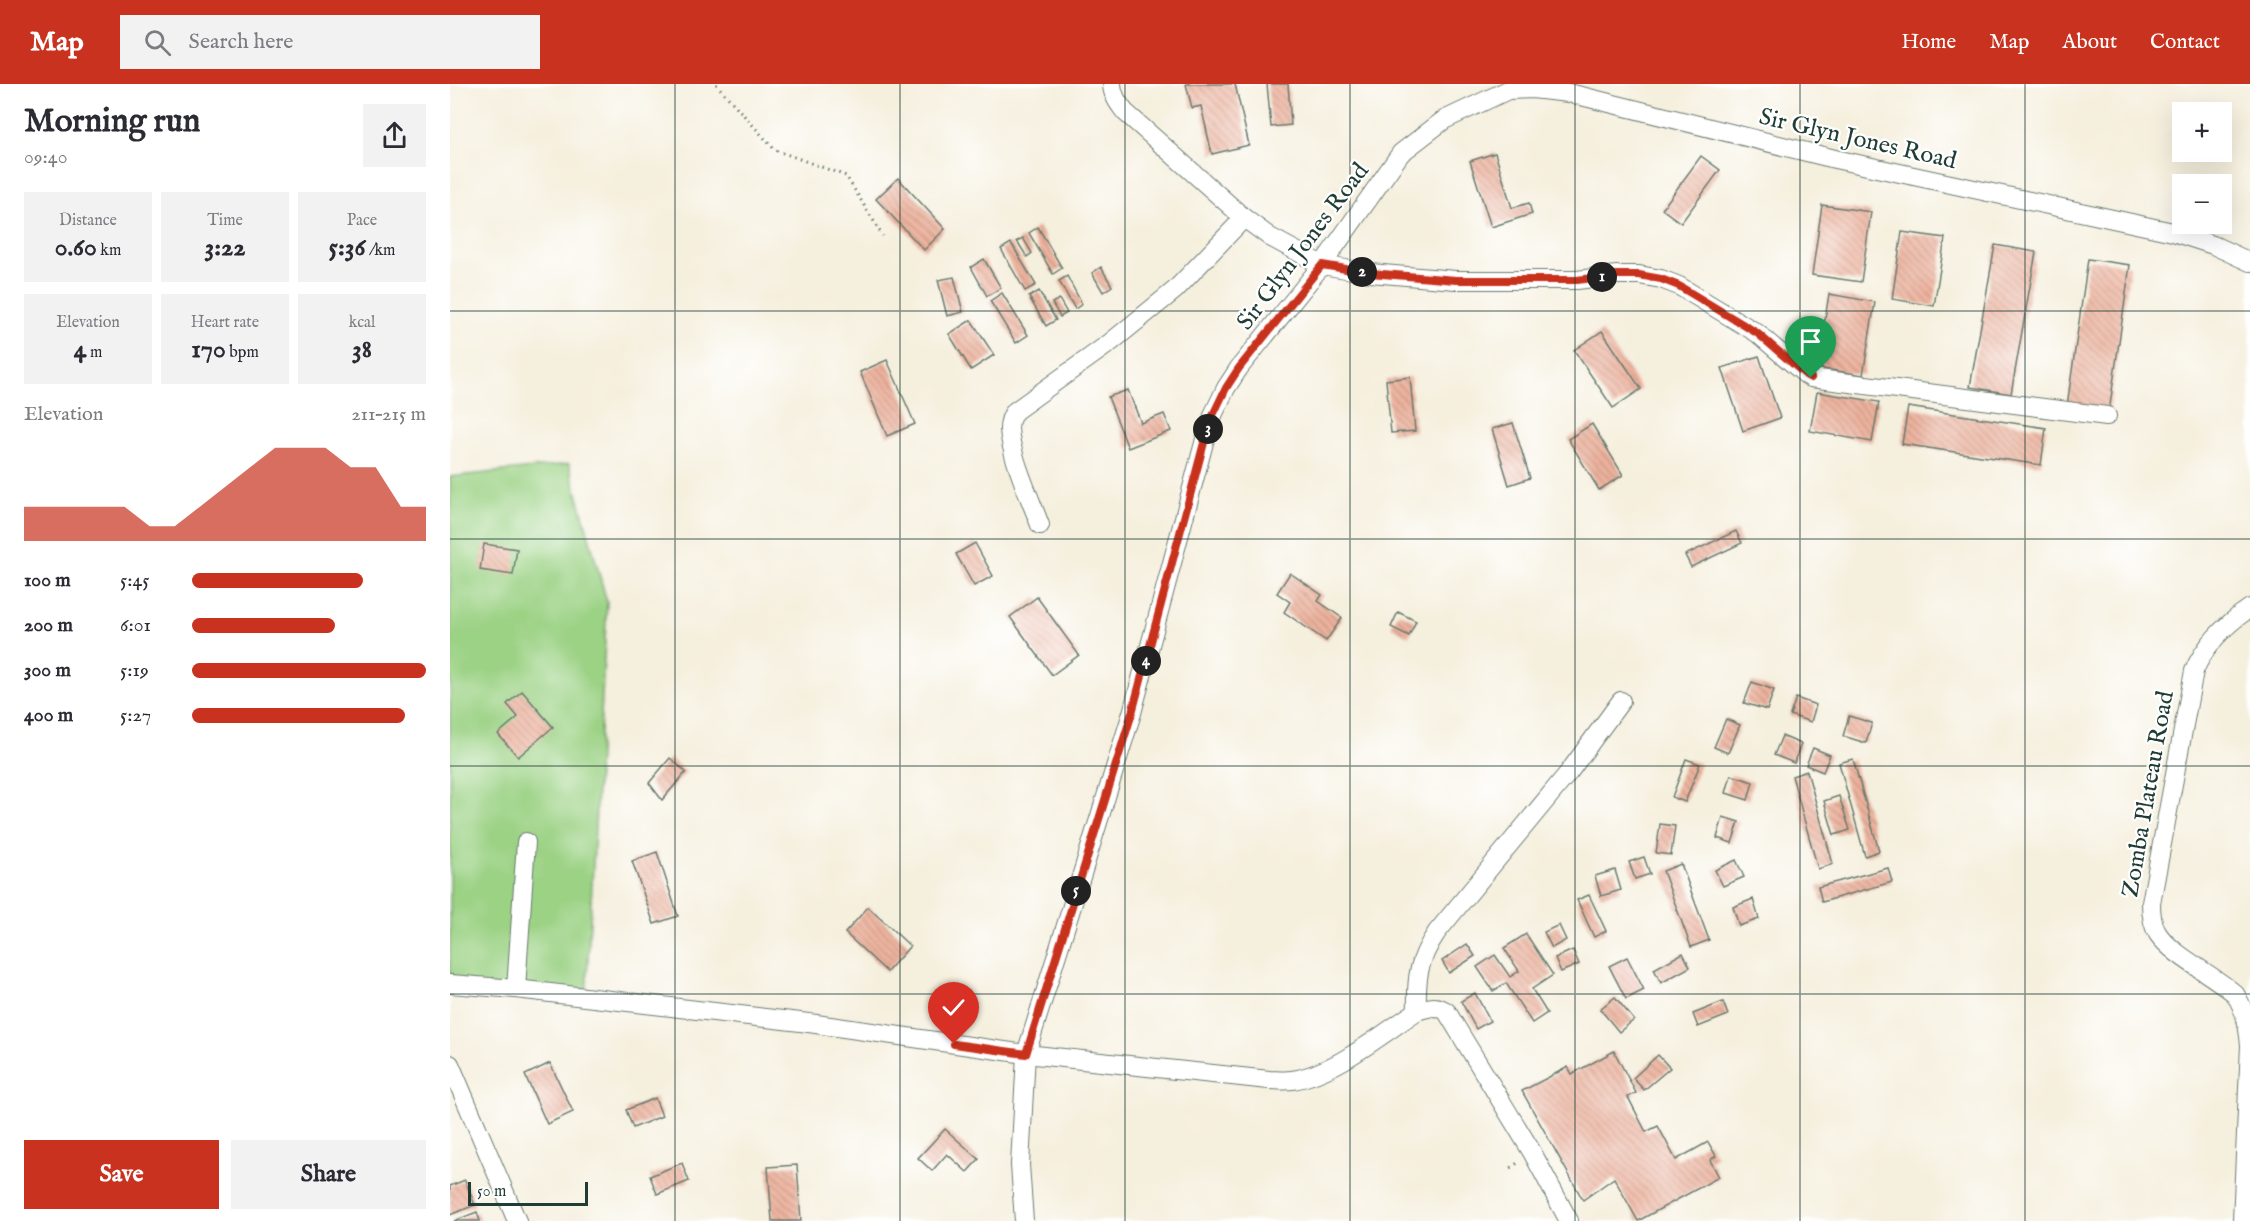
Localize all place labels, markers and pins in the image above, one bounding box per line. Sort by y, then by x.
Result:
pin: 2 [1347,257,1377,287]
pin: 1 [1587,262,1617,292]
pin [1785,316,1836,378]
pin: 3 [1193,414,1223,444]
pin: 4 [1131,646,1161,676]
pin: 5 [1061,876,1091,906]
pin [928,982,979,1044]

